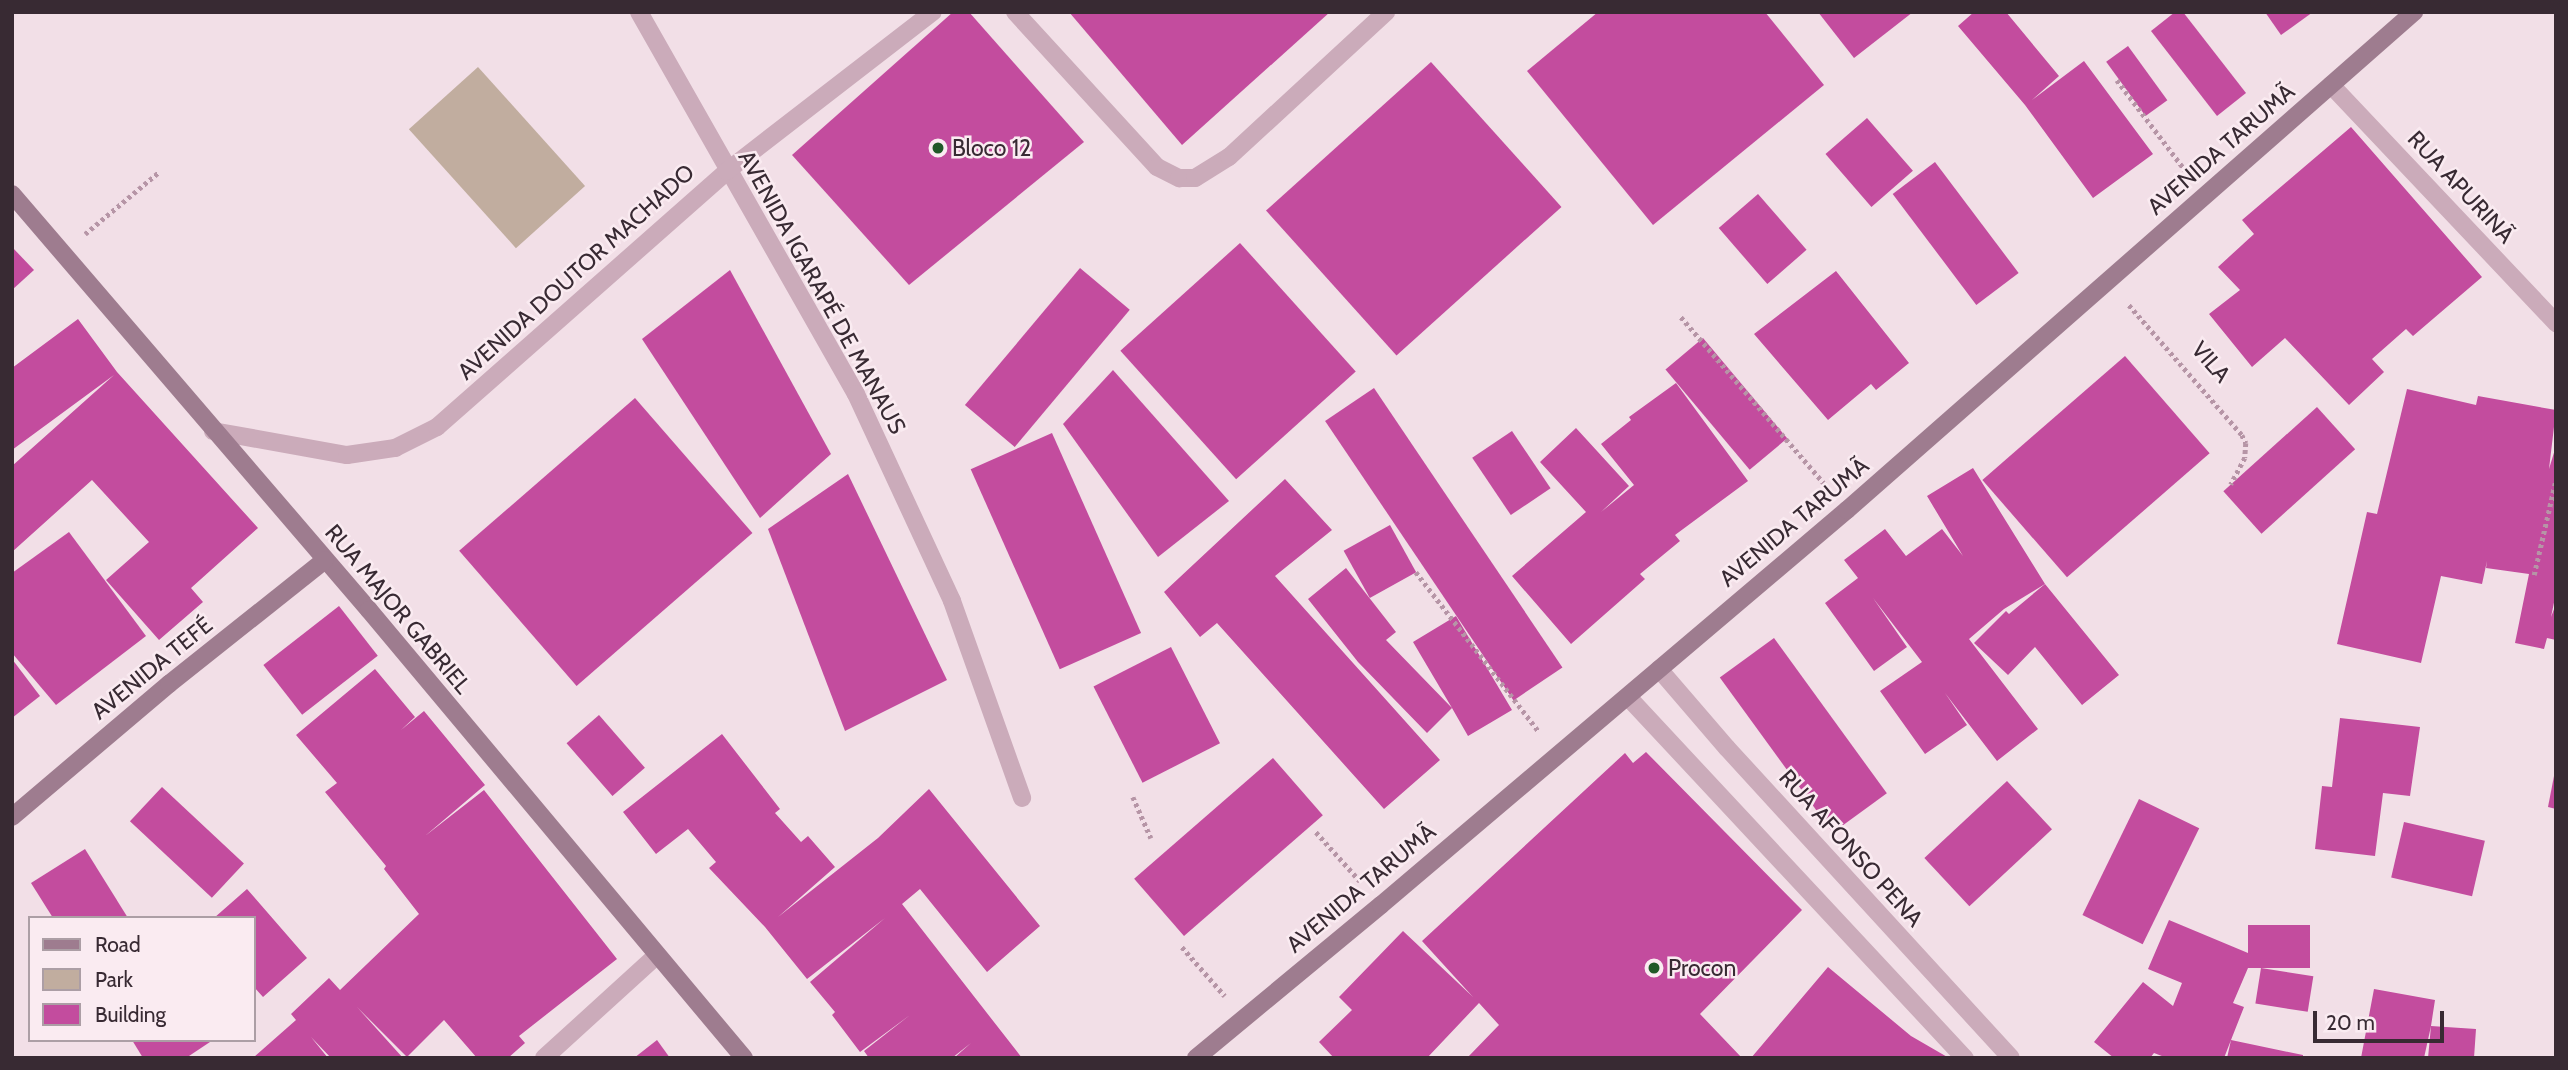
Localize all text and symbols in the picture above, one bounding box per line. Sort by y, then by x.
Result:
street label: AVENIDA TARUMÃ [2142,78,2300,220]
street label: RUA APURINÃ [2402,125,2520,249]
place label: Bloco 12 [952,134,1031,162]
marker: Bloco 12 [930,140,946,156]
street label: AVENIDA IGARAPÉ DE MANAUS [732,145,912,439]
street label: AVENIDA DOUTOR MACHADO [452,158,700,386]
street label: VILA [2186,336,2236,388]
street label: AVENIDA TARUMÃ [1714,452,1874,592]
street label: RUA MAJOR GABRIEL [319,519,477,699]
street label: AVENIDA TEFÉ [86,611,218,725]
street label: RUA AFONSO PENA [1773,764,1929,932]
street label: AVENIDA TARUMÃ [1281,818,1441,958]
legend [28,916,256,1042]
text: Road [95,932,141,957]
place label: Procon [1668,954,1736,982]
marker: Procon [1646,960,1662,976]
text: Park [95,967,133,992]
scale bar [2316,996,2447,1040]
text: Building [95,1002,166,1027]
text: 20 m [2326,1010,2375,1035]

